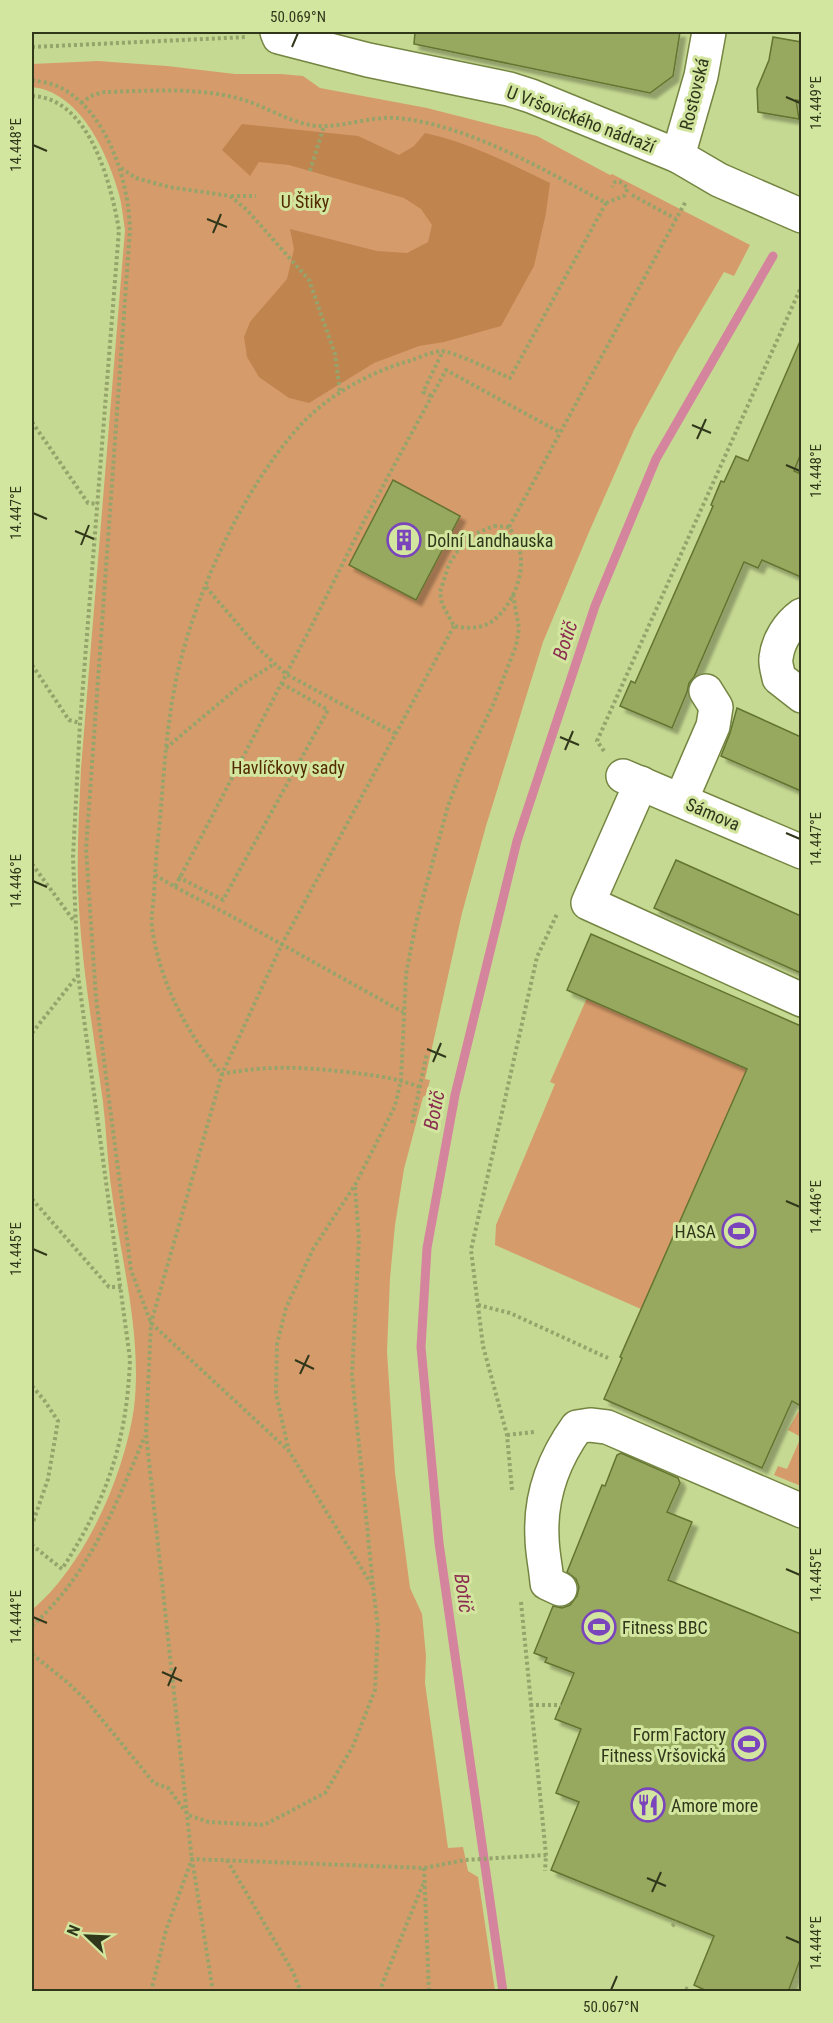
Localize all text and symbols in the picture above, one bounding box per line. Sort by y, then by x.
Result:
text: 50.069°N [270,8,326,26]
street label: Rostovská [675,56,713,132]
text: 14.449°E [807,76,825,130]
street label: U Vršovického nádraží [504,81,659,157]
text: 14.448°E [7,118,25,172]
park label: U Štiky [281,191,330,212]
text: 14.448°E [807,444,825,498]
text: 14.447°E [7,486,25,540]
building icon: Dolní Landhauska [386,522,422,558]
place label: Dolní Landhauska [427,530,553,551]
water label: Botič [547,617,583,662]
park label: Havlíčkovy sady [231,757,345,778]
street label: Sámova [683,793,743,835]
text: 14.447°E [807,812,825,866]
text: 14.446°E [7,854,25,908]
water label: Botič [418,1088,450,1132]
text: 14.446°E [807,1180,825,1234]
sports icon: HASA [721,1213,757,1249]
place label: HASA [675,1221,717,1242]
text: 14.445°E [7,1222,25,1276]
text: 14.445°E [807,1548,825,1602]
water label: Botič [449,1572,479,1614]
text: 14.444°E [7,1590,25,1644]
sports icon: Fitness BBC [581,1609,617,1645]
place label: Fitness BBC [622,1617,708,1638]
place label: Form Factory Fitness Vršovická [601,1724,727,1766]
sports icon: Form Factory Fitness Vršovická [731,1726,767,1762]
restaurant icon: Amore more [630,1787,666,1823]
place label: Amore more [671,1795,758,1816]
north arrow [57,1906,117,1966]
text: 14.444°E [807,1916,825,1970]
text: N [63,1922,84,1939]
text: 50.067°N [583,1998,639,2016]

